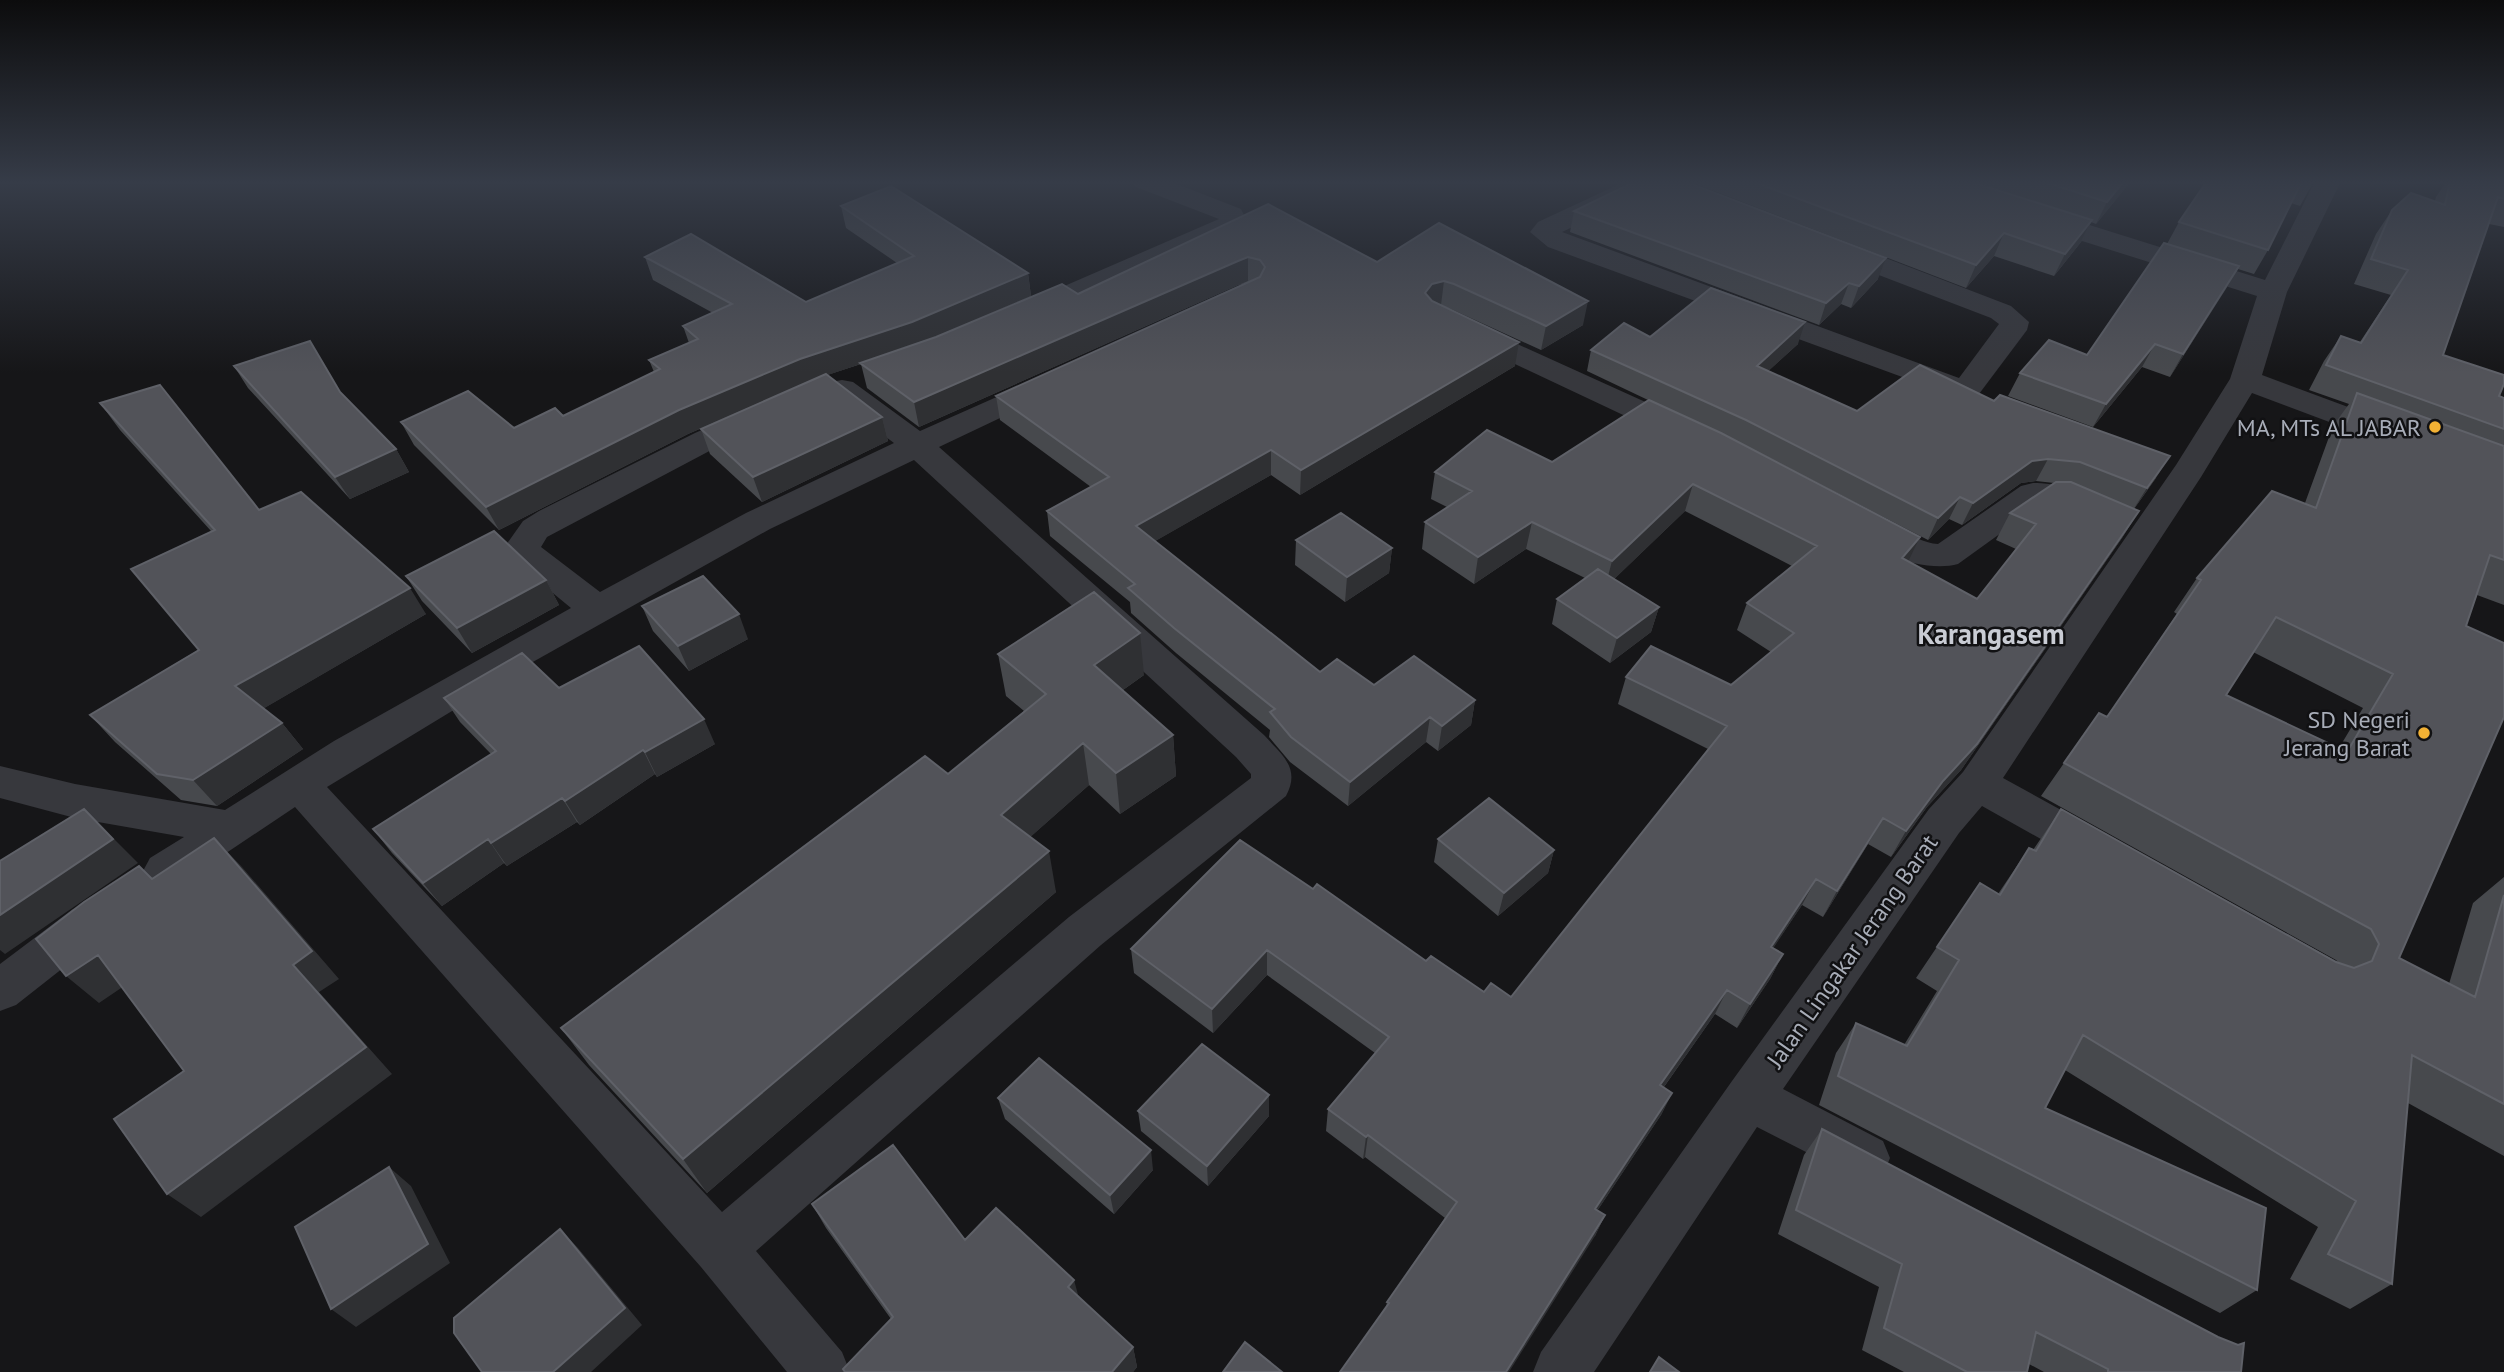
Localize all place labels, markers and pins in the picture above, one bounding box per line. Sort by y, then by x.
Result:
place label: MA, MTs AL JABAR [2237,412,2421,443]
marker: MA, MTs AL JABAR [2427,419,2443,435]
place label: SD Negeri Jerang Barat [2283,704,2410,763]
marker: SD Negeri Jerang Barat [2416,725,2432,741]

